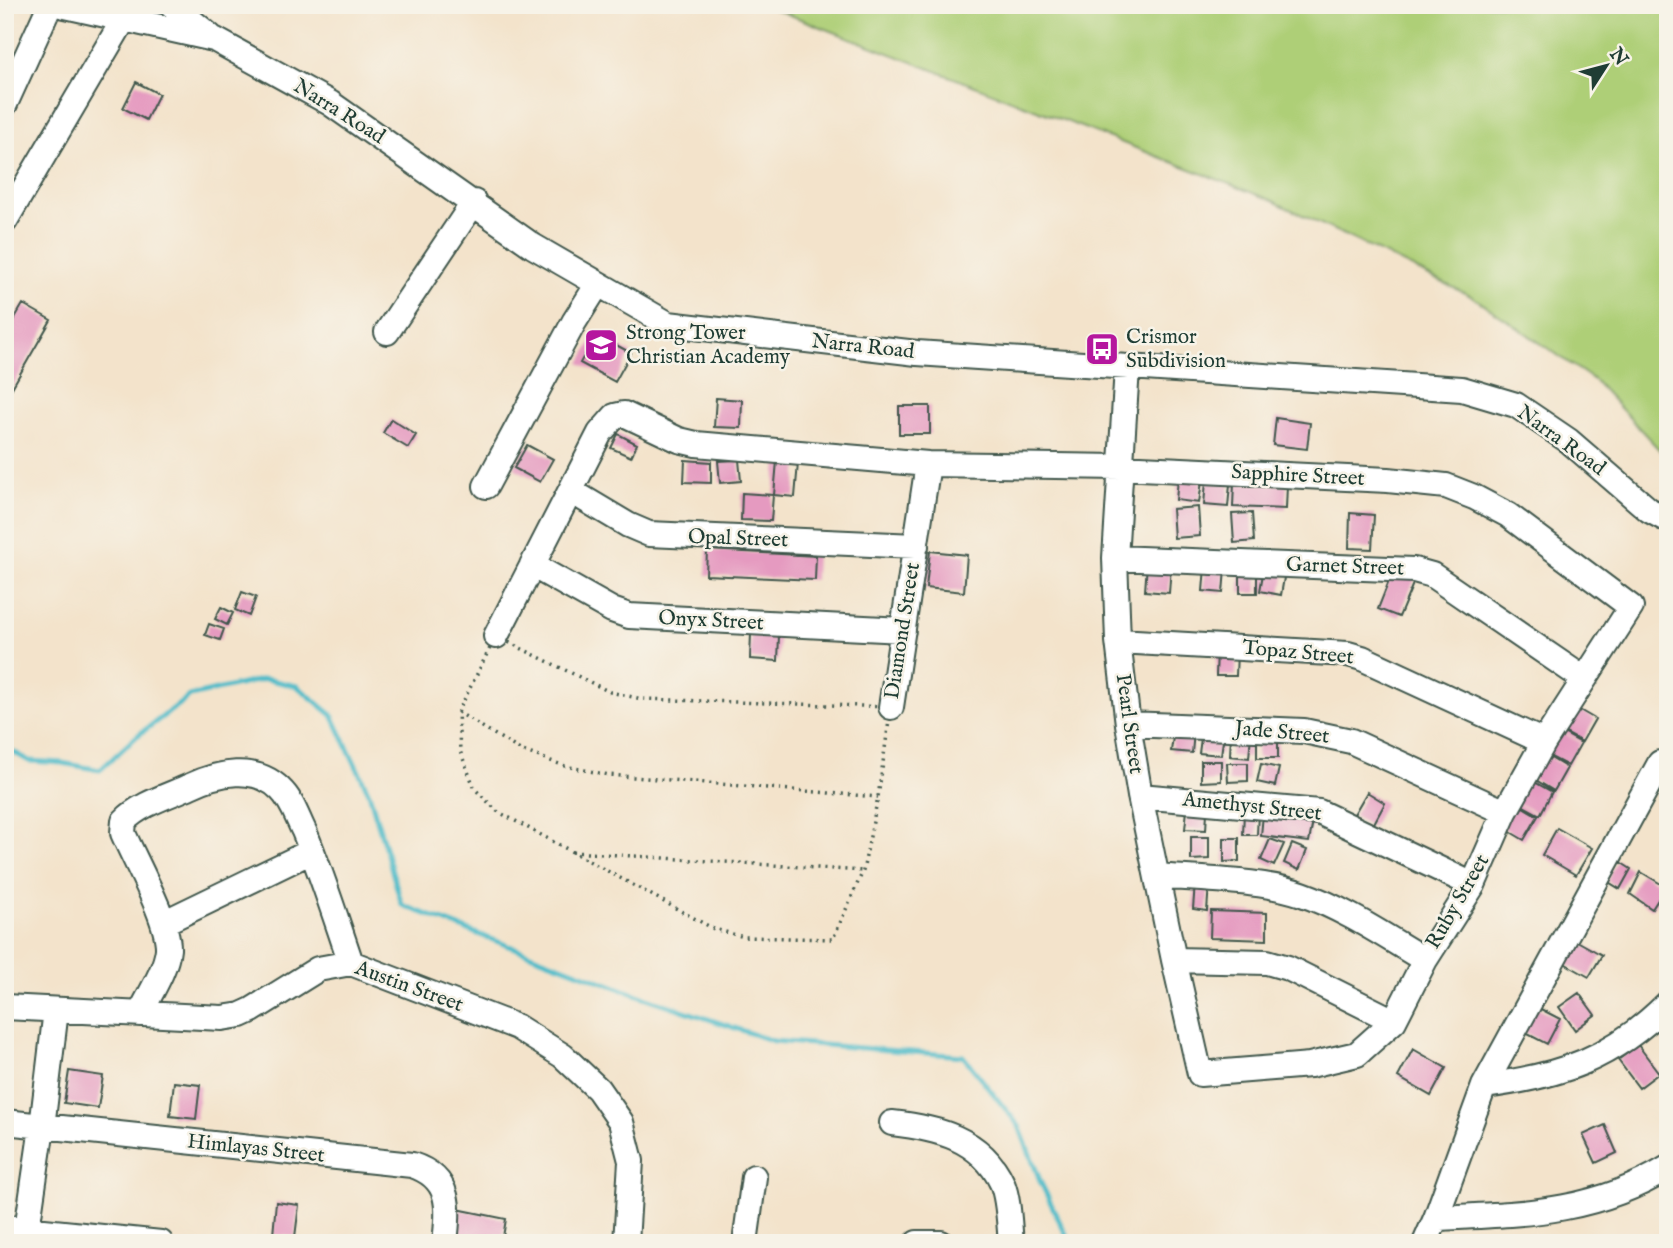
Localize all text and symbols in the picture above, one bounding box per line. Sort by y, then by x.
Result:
north arrow [1572,32,1642,102]
text: N [1603,43,1633,71]
street label: Narra Road [288,73,391,151]
place label: Strong Tower Christian Academy [626,320,791,371]
place label: Crismor Subdivision [1126,324,1226,375]
school or university icon: Strong Tower Christian Academy [582,326,620,364]
street label: Narra Road [810,328,917,366]
bus stop icon: Crismor Subdivision [1083,330,1121,368]
street label: Narra Road [1511,400,1611,483]
street label: Sapphire Street [1231,459,1365,493]
street label: Opal Street [687,524,789,554]
street label: Garnet Street [1285,551,1405,583]
street label: Diamond Street [879,561,927,701]
street label: Onyx Street [657,605,765,637]
street label: Topaz Street [1241,635,1355,671]
street label: Pearl Street [1109,672,1149,776]
street label: Jade Street [1232,715,1330,751]
street label: Amethyst Street [1180,786,1323,828]
street label: Ruby Street [1420,850,1496,954]
street label: Austin Street [350,955,467,1019]
street label: Himlayas Street [186,1128,326,1170]

